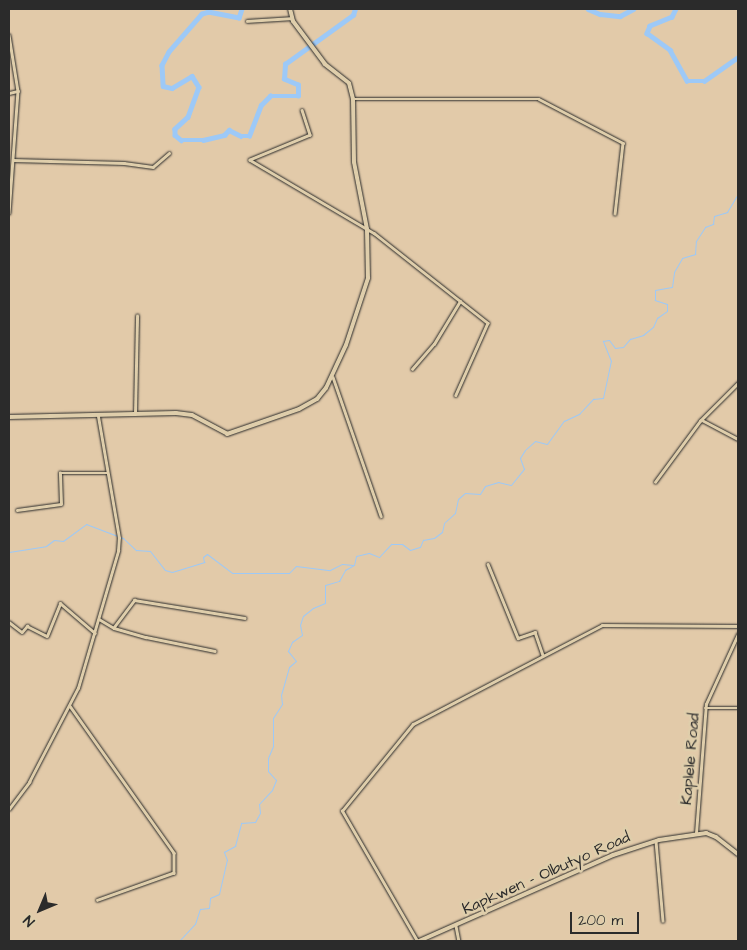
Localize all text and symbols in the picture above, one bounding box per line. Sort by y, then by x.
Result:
street label: Kaplele Road [676,712,704,806]
street label: Kapkwen - Olbutyo Road [459,827,633,919]
north arrow [15,885,65,935]
scale bar [572,902,641,934]
text: N [19,910,40,931]
text: 200 m [578,910,623,931]

